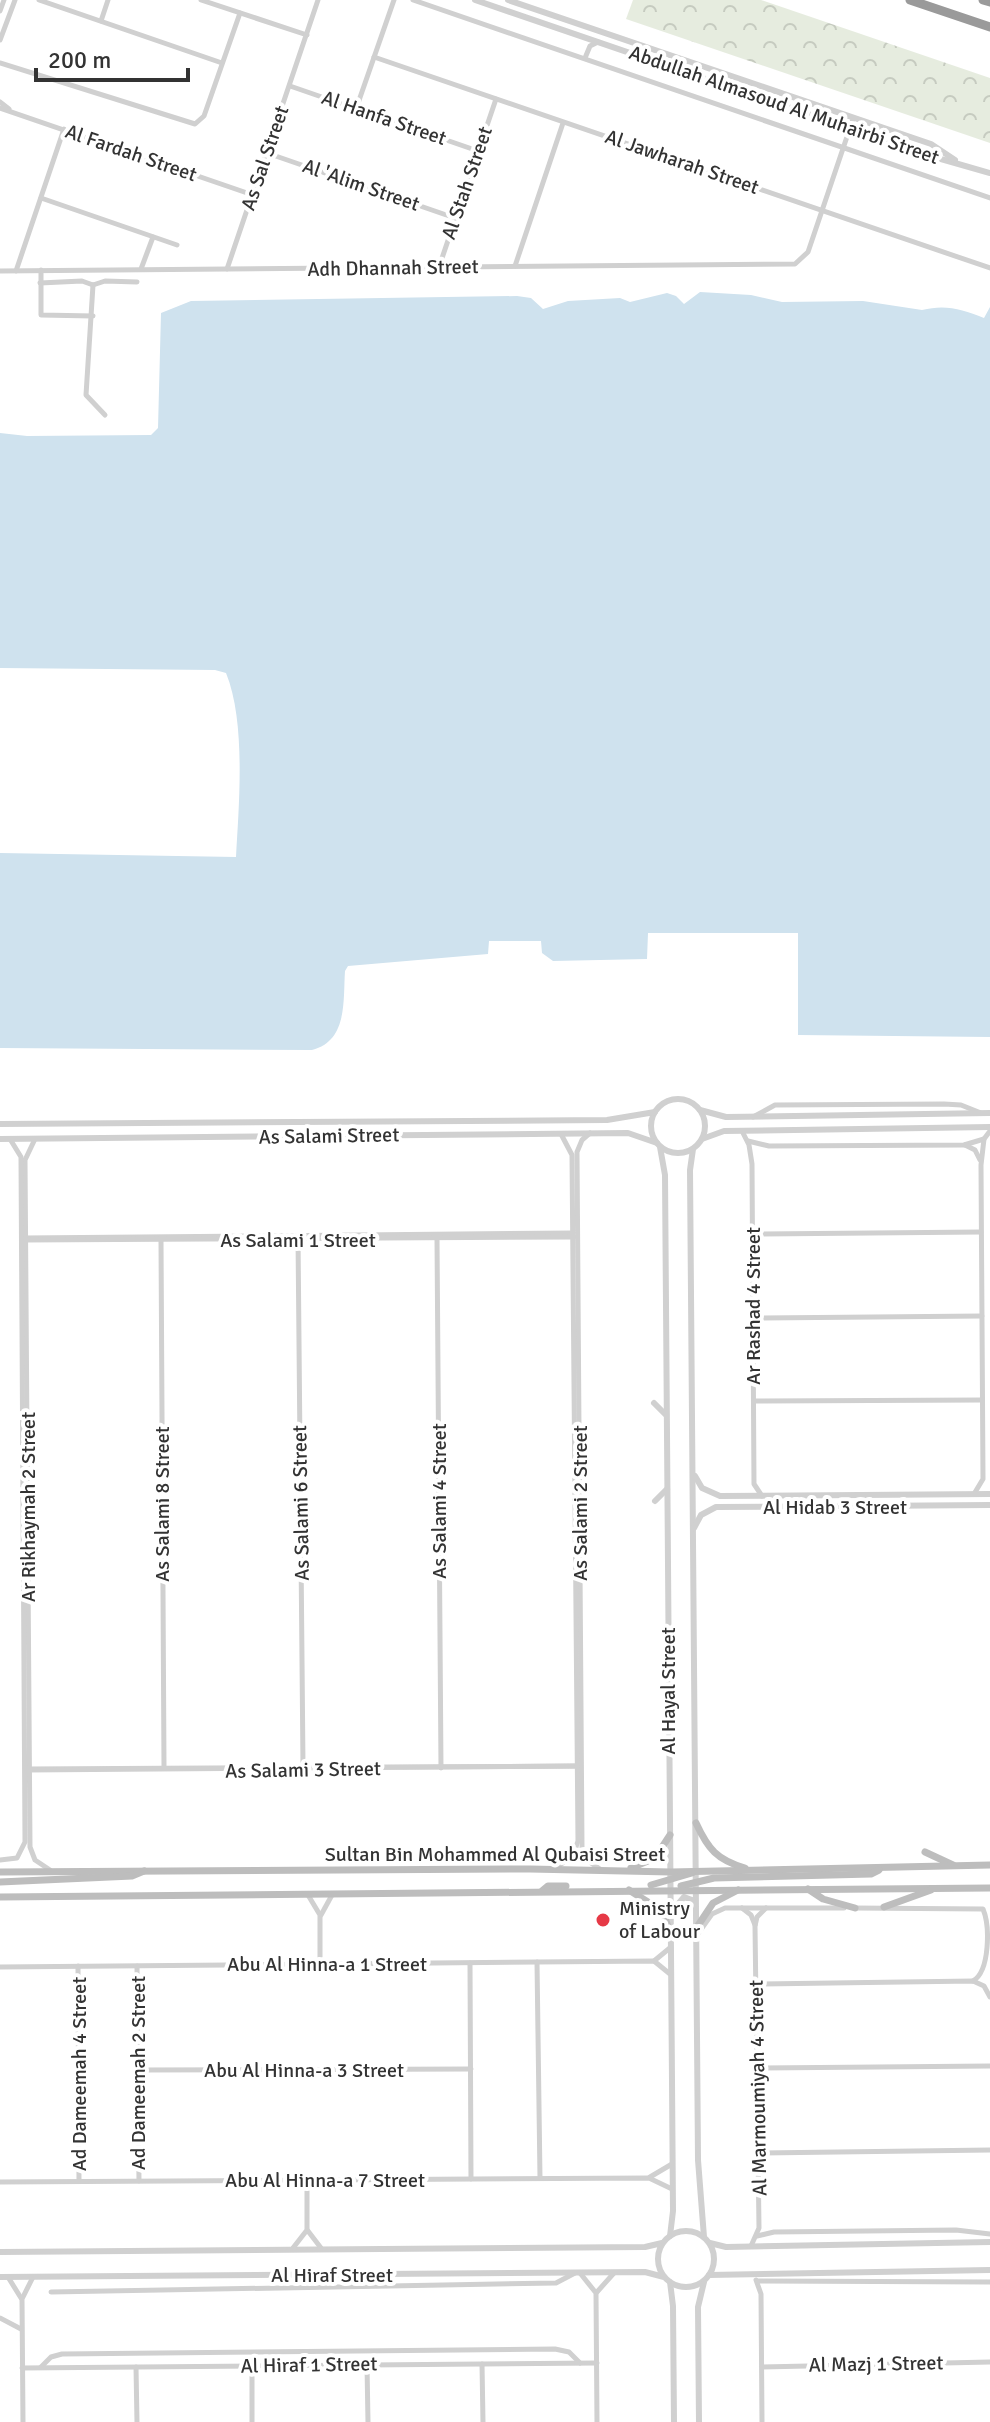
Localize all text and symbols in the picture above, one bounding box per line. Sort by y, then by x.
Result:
scale bar [36,32,188,82]
street label: Abdullah Almasoud Al Muhairbi Street [626,40,942,170]
text: 200 m [48,45,111,75]
street label: Al Hanfa Street [318,85,450,151]
street label: As Sal Street [235,102,295,214]
street label: Al Fardah Street [62,119,200,187]
street label: Al Stah Street [436,123,498,243]
street label: Al Jawharah Street [602,124,762,200]
street label: Al 'Alim Street [299,153,423,217]
street label: Adh Dhannah Street [307,254,479,282]
street label: As Salami Street [259,1122,399,1150]
street label: Ar Rashad 4 Street [741,1227,766,1385]
street label: As Salami 1 Street [220,1228,376,1253]
street label: Ar Rikhaymah 2 Street [16,1412,41,1602]
street label: As Salami 4 Street [427,1423,452,1579]
street label: As Salami 6 Street [287,1425,315,1581]
street label: As Salami 2 Street [568,1425,593,1581]
street label: As Salami 8 Street [150,1426,175,1582]
street label: Al Hidab 3 Street [763,1495,907,1520]
street label: Al Hayal Street [656,1627,681,1755]
street label: As Salami 3 Street [225,1756,381,1784]
street label: Sultan Bin Mohammed Al Qubaisi Street [325,1842,665,1867]
place label: Ministry of Labour [619,1896,701,1944]
marker: Ministry of Labour [594,1911,612,1929]
street label: Abu Al Hinna-a 1 Street [227,1952,427,1977]
street label: Ad Dameemah 2 Street [126,1976,151,2170]
street label: Ad Dameemah 4 Street [67,1977,92,2171]
street label: Al Marmoumiyah 4 Street [744,1980,772,2196]
street label: Abu Al Hinna-a 3 Street [204,2058,404,2083]
street label: Abu Al Hinna-a 7 Street [225,2168,425,2193]
street label: Al Hiraf Street [271,2263,393,2288]
street label: Al Mazj 1 Street [808,2350,944,2378]
street label: Al Hiraf 1 Street [240,2351,378,2379]

